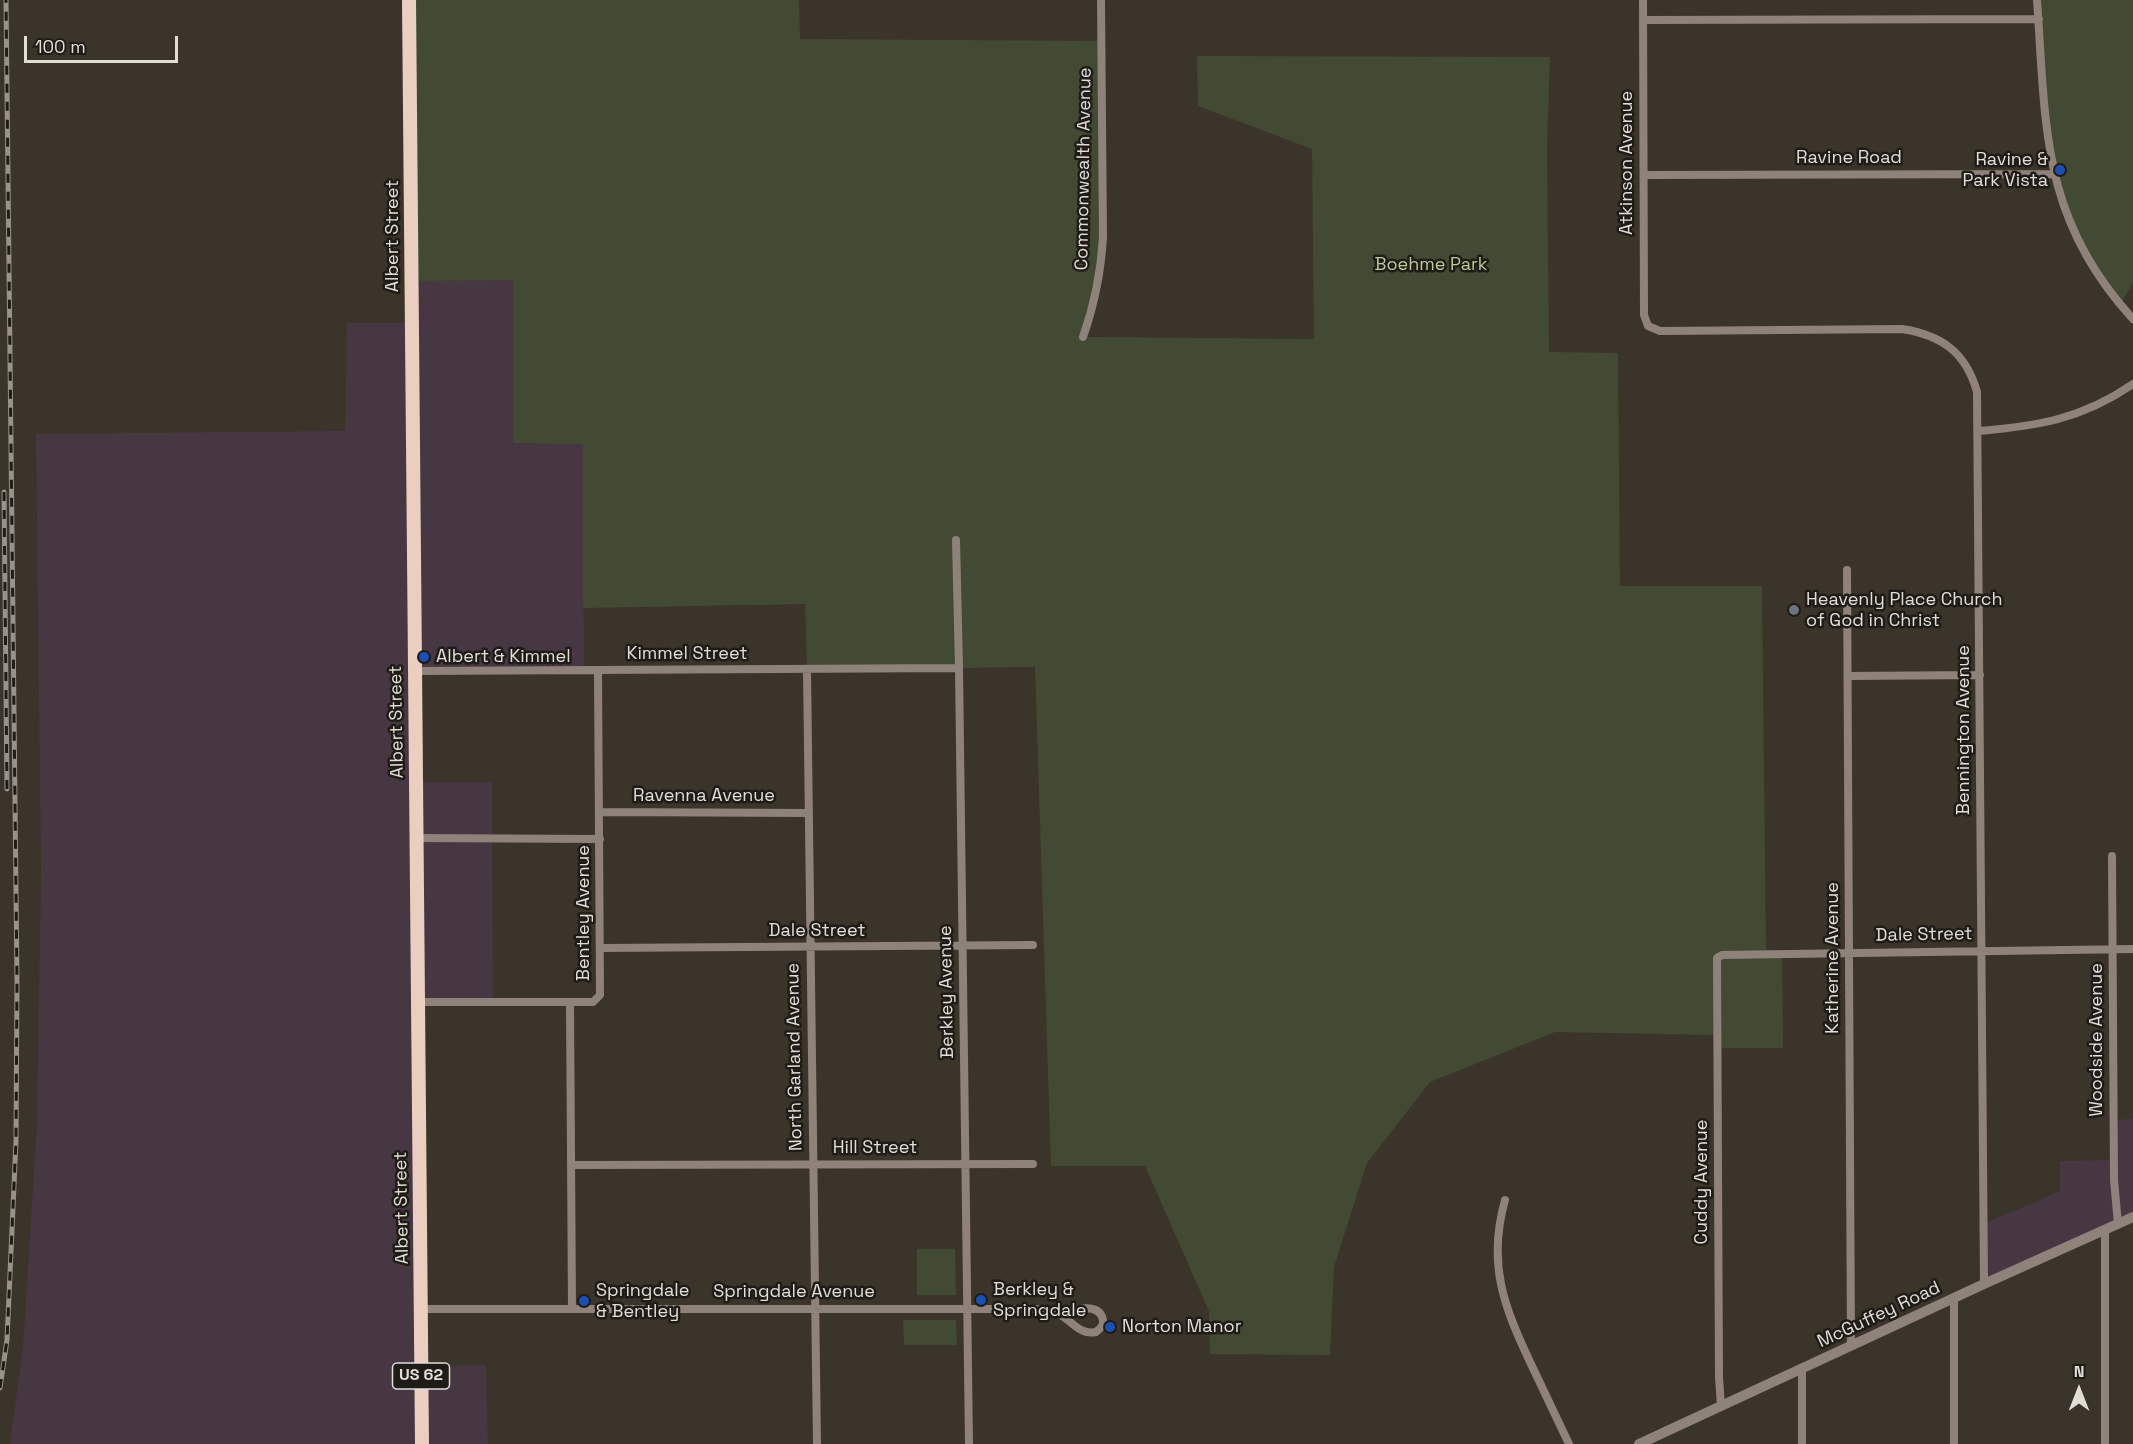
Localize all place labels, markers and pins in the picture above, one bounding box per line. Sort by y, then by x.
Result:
place label: Ravine & Park Vista [1963,149,2048,192]
marker: Ravine & Park Vista [2053,163,2067,177]
place label: Heavenly Place Church of God in Christ [1806,589,2003,632]
marker: Heavenly Place Church of God in Christ [1787,603,1801,617]
place label: Albert & Kimmel [436,646,571,668]
marker: Albert & Kimmel [417,650,431,664]
place label: Berkley & Springdale [993,1279,1086,1322]
place label: Springdale & Bentley [596,1280,689,1322]
marker: Berkley & Springdale [974,1293,988,1307]
marker: Springdale & Bentley [577,1294,591,1308]
place label: Norton Manor [1122,1316,1241,1338]
marker: Norton Manor [1103,1320,1117,1334]

